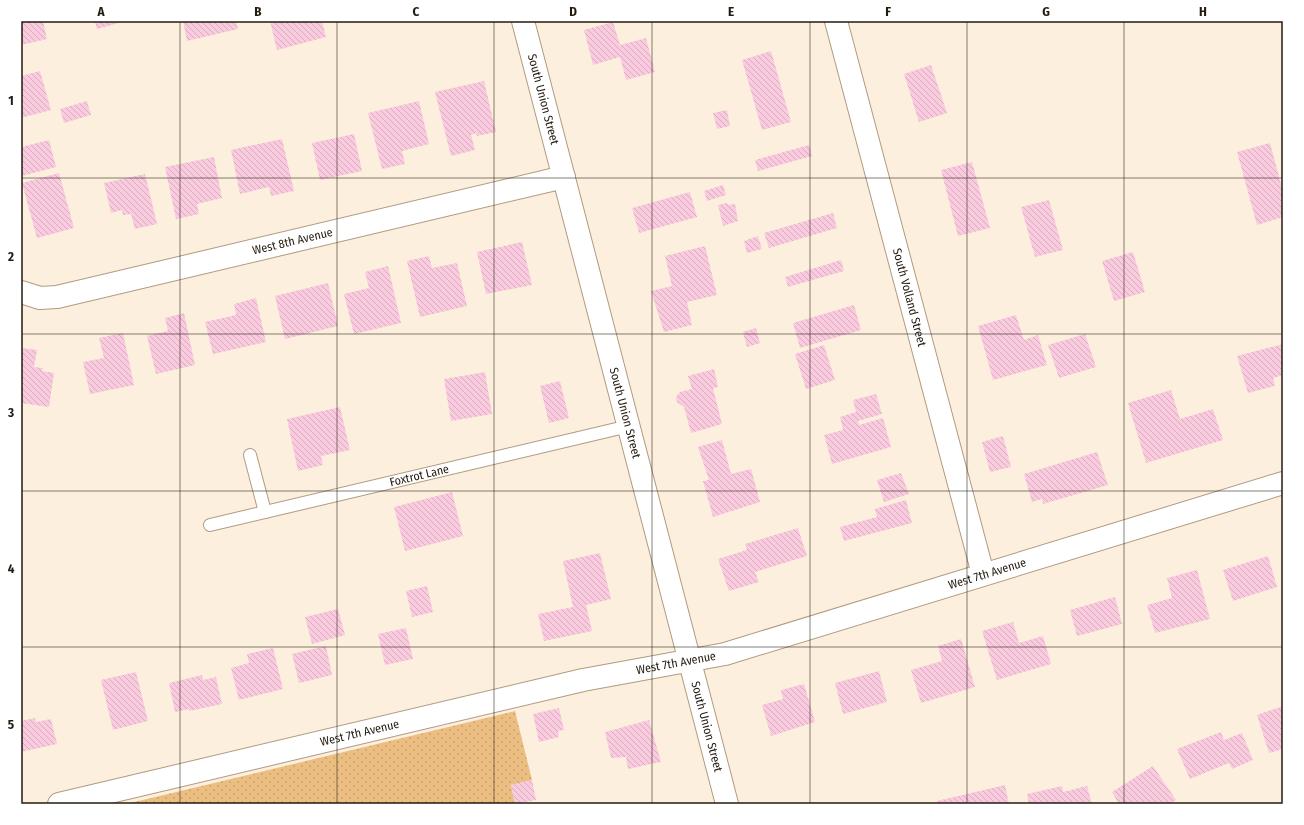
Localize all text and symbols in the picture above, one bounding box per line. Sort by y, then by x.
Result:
text: A [96,4,105,19]
text: B [254,4,262,19]
text: C [413,4,420,19]
text: D [569,4,577,19]
text: E [728,4,734,19]
text: F [885,4,891,19]
text: G [1042,4,1050,19]
text: H [1199,4,1207,19]
street label: South Union Street [525,53,562,146]
text: 1 [8,93,14,108]
street label: West 8th Avenue [251,225,334,257]
street label: South Volland Street [890,247,929,348]
text: 2 [7,249,14,264]
street label: South Union Street [607,366,644,460]
text: 3 [7,405,14,420]
street label: Foxtrot Lane [388,462,450,489]
street label: West 7th Avenue [946,555,1028,592]
text: 4 [8,561,15,576]
street label: West 7th Avenue [635,649,717,677]
street label: South Union Street [688,680,725,773]
text: 5 [8,717,14,732]
street label: West 7th Avenue [319,717,401,749]

